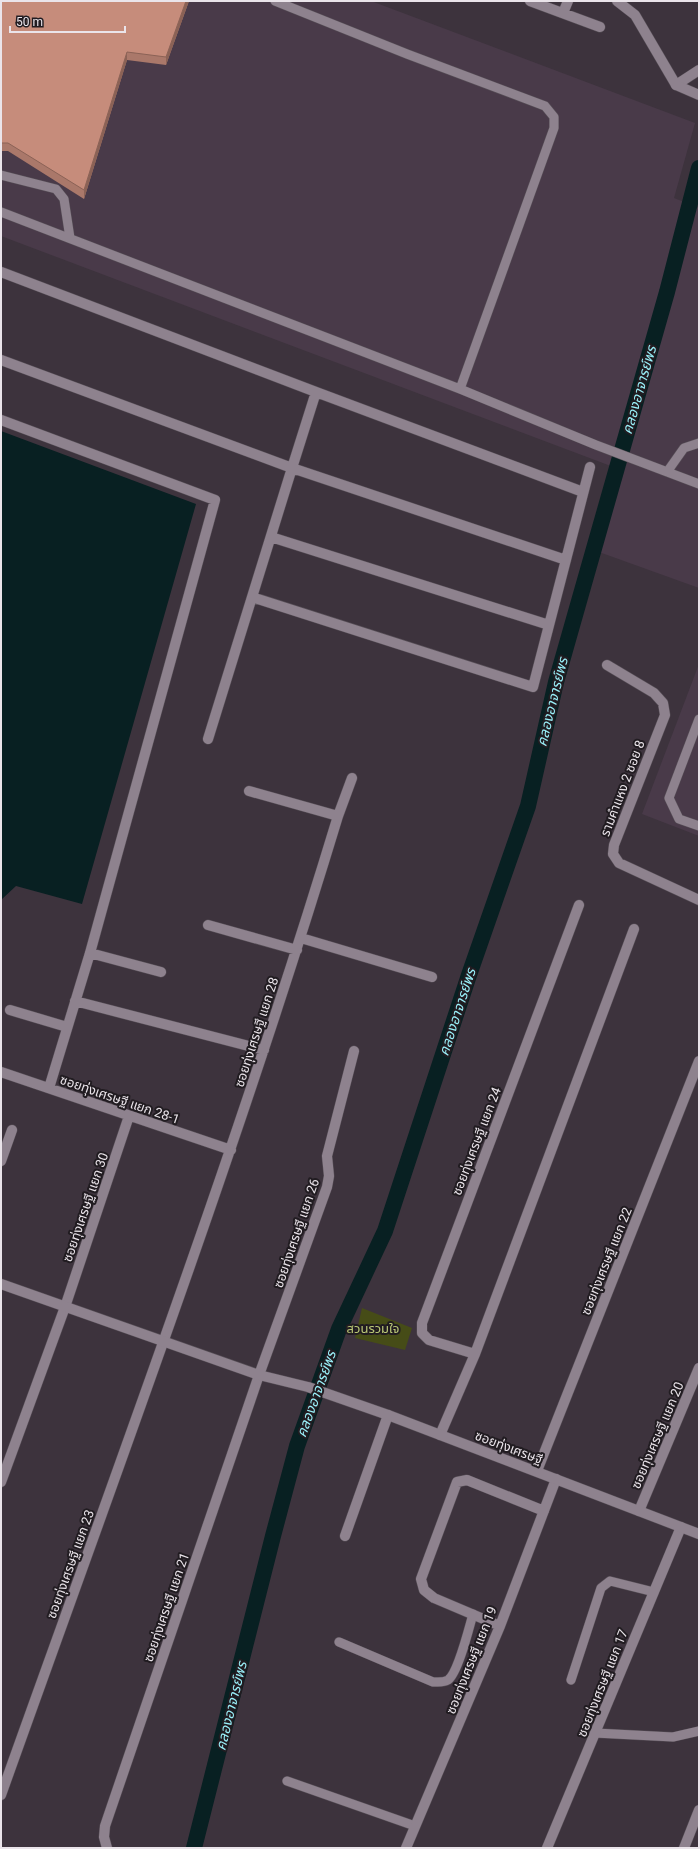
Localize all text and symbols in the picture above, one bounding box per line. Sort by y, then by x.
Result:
scale bar [10,8,125,34]
text: 50 m [16,15,43,29]
water label: คลองอาจารย์พร [619,343,660,436]
water label: คลองอาจารย์พร [533,655,571,748]
street label: รามคำแหง 2 ซอย 8 [597,738,648,838]
water label: คลองอาจารย์พร [435,965,479,1058]
street label: ซอยทุ่งเศรษฐี แยก 28 [232,975,281,1089]
street label: ซอยทุ่งเศรษฐี แยก 28-1 [58,1072,182,1127]
street label: ซอยทุ่งเศรษฐี แยก 24 [449,1084,504,1197]
street label: ซอยทุ่งเศรษฐี แยก 30 [60,1151,111,1264]
street label: ซอยทุ่งเศรษฐี แยก 26 [271,1177,322,1290]
street label: ซอยทุ่งเศรษฐี แยก 22 [578,1205,635,1317]
park label: สวนรวมใจ [347,1321,399,1336]
water label: คลองอาจารย์พร [293,1348,339,1439]
street label: ซอยทุ่งเศรษฐี แยก 20 [628,1380,687,1491]
street label: ซอยทุ่งเศรษฐี [473,1428,545,1467]
street label: ซอยทุ่งเศรษฐี แยก 23 [44,1508,97,1621]
street label: ซอยทุ่งเศรษฐี แยก 21 [141,1551,192,1664]
street label: ซอยทุ่งเศรษฐี แยก 19 [443,1604,500,1716]
street label: ซอยทุ่งเศรษฐี แยก 17 [574,1627,631,1739]
water label: คลองอาจารย์พร [212,1659,250,1752]

